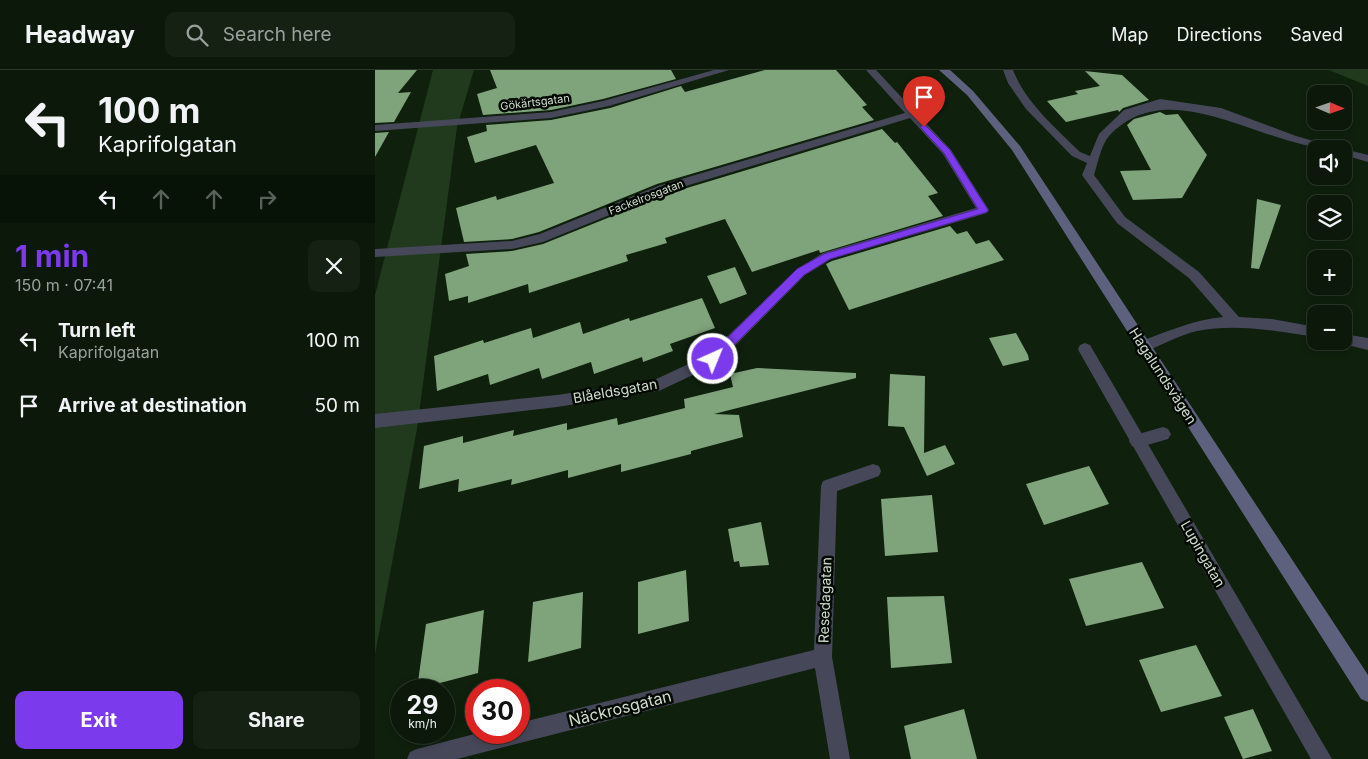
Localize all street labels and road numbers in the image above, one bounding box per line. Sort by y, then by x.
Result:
street label: Gökärtsgatan [499,91,571,113]
street label: Fackelrosgatan [607,176,685,218]
street label: Hagalundsvägen [1126,324,1201,427]
street label: Blåeldsgatan [572,375,658,406]
street label: Lupingatan [1178,518,1229,590]
street label: Resedagatan [815,557,834,643]
street label: Näckrosgatan [566,686,674,730]

